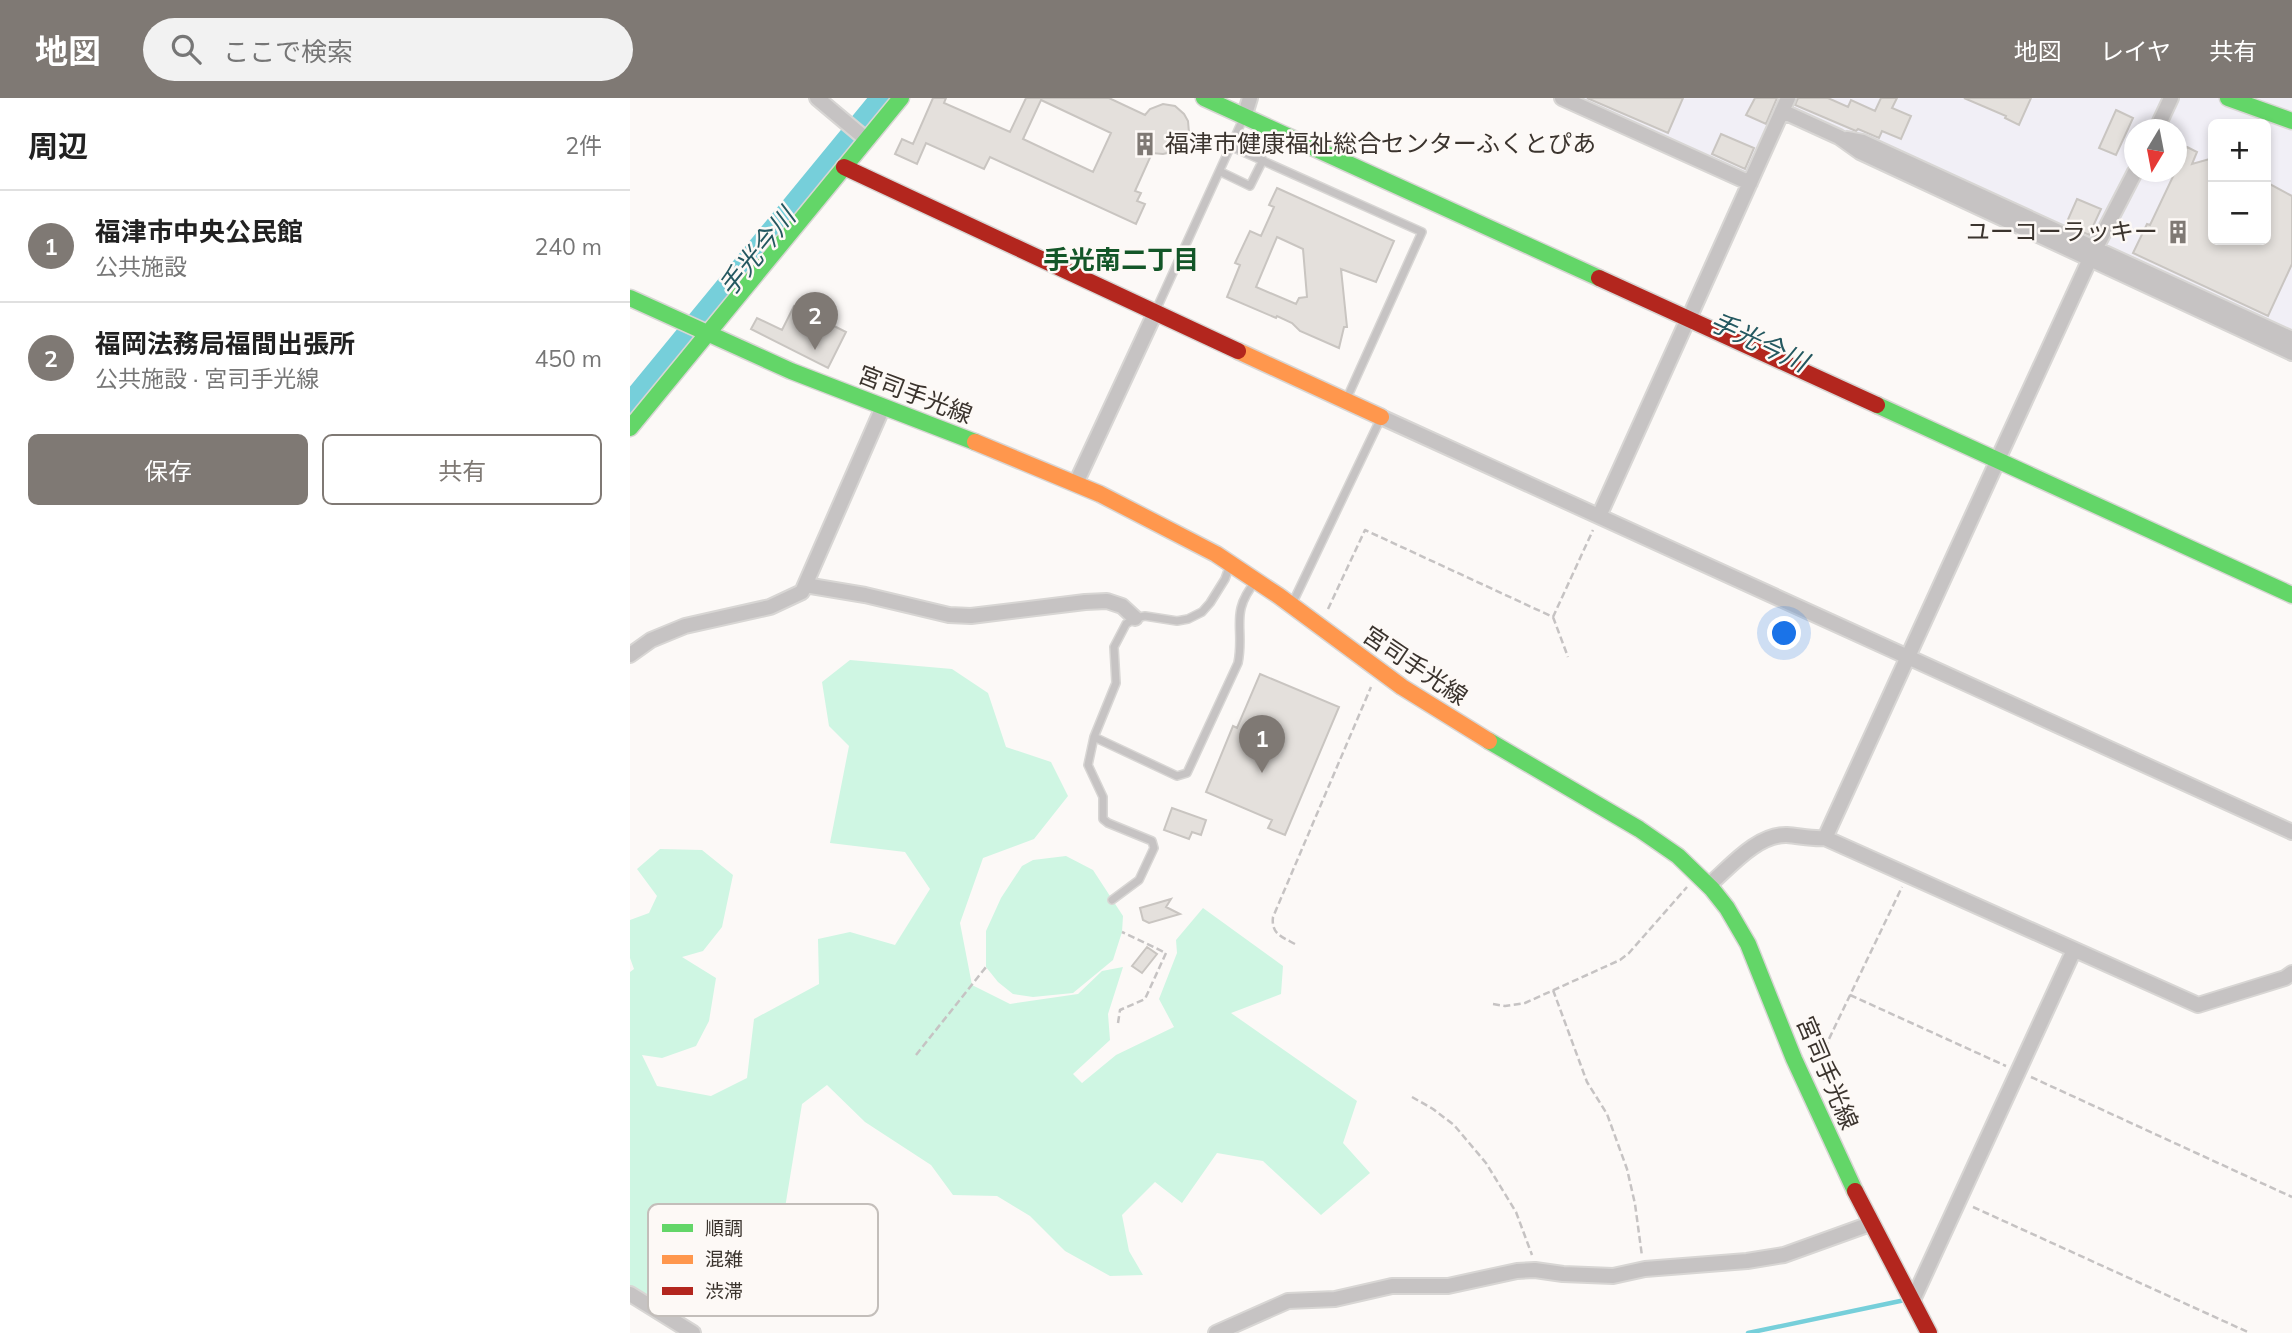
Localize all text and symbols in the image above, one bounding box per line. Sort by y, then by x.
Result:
search box [143,18,633,81]
text: 地図 [35,30,101,71]
icon: search [167,30,205,68]
text: ここで検索 [223,35,353,68]
text: 地図 [2014,36,2062,66]
text: レイヤ [2100,36,2171,66]
text: 共有 [2209,36,2257,66]
north arrow [2124,119,2187,182]
map controls [2208,119,2271,245]
button: + [2208,119,2271,182]
text: 周辺 [28,127,88,165]
place label: 福津市健康福祉総合センターふくとぴあ [1165,128,1596,158]
building icon: 福津市健康福祉総合センターふくとぴあ [1131,130,1159,158]
text: 2件 [565,131,602,160]
button: − [2208,182,2271,245]
water label: 手光今川 [711,199,804,302]
text: 福津市中央公民館 [95,215,303,248]
place label: ユーコーラッキー [1966,216,2158,246]
building icon: ユーコーラッキー [2164,218,2192,246]
text: 1 [44,232,58,261]
text: 240 m [534,232,602,261]
district label: 手光南二丁目 [1043,243,1199,276]
text: 公共施設 [95,252,187,281]
pin: 2 [792,292,838,350]
water label: 手光今川 [1705,305,1816,380]
text: 福岡法務局福間出張所 [95,327,355,360]
text: 2 [44,344,58,373]
text: 450 m [534,344,602,373]
street label: 宮司手光線 [854,359,977,430]
text: 公共施設 · 宮司手光線 [95,364,319,393]
button: 保存 [28,434,308,505]
button: 共有 [322,434,602,505]
your location [1767,616,1801,650]
street label: 宮司手光線 [1357,619,1474,711]
pin: 1 [1239,715,1285,773]
street label: 宮司手光線 [1791,1012,1865,1134]
legend [648,1204,878,1316]
text: 順調 [705,1216,743,1240]
text: 混雑 [705,1247,743,1271]
text: 渋滞 [705,1279,743,1303]

